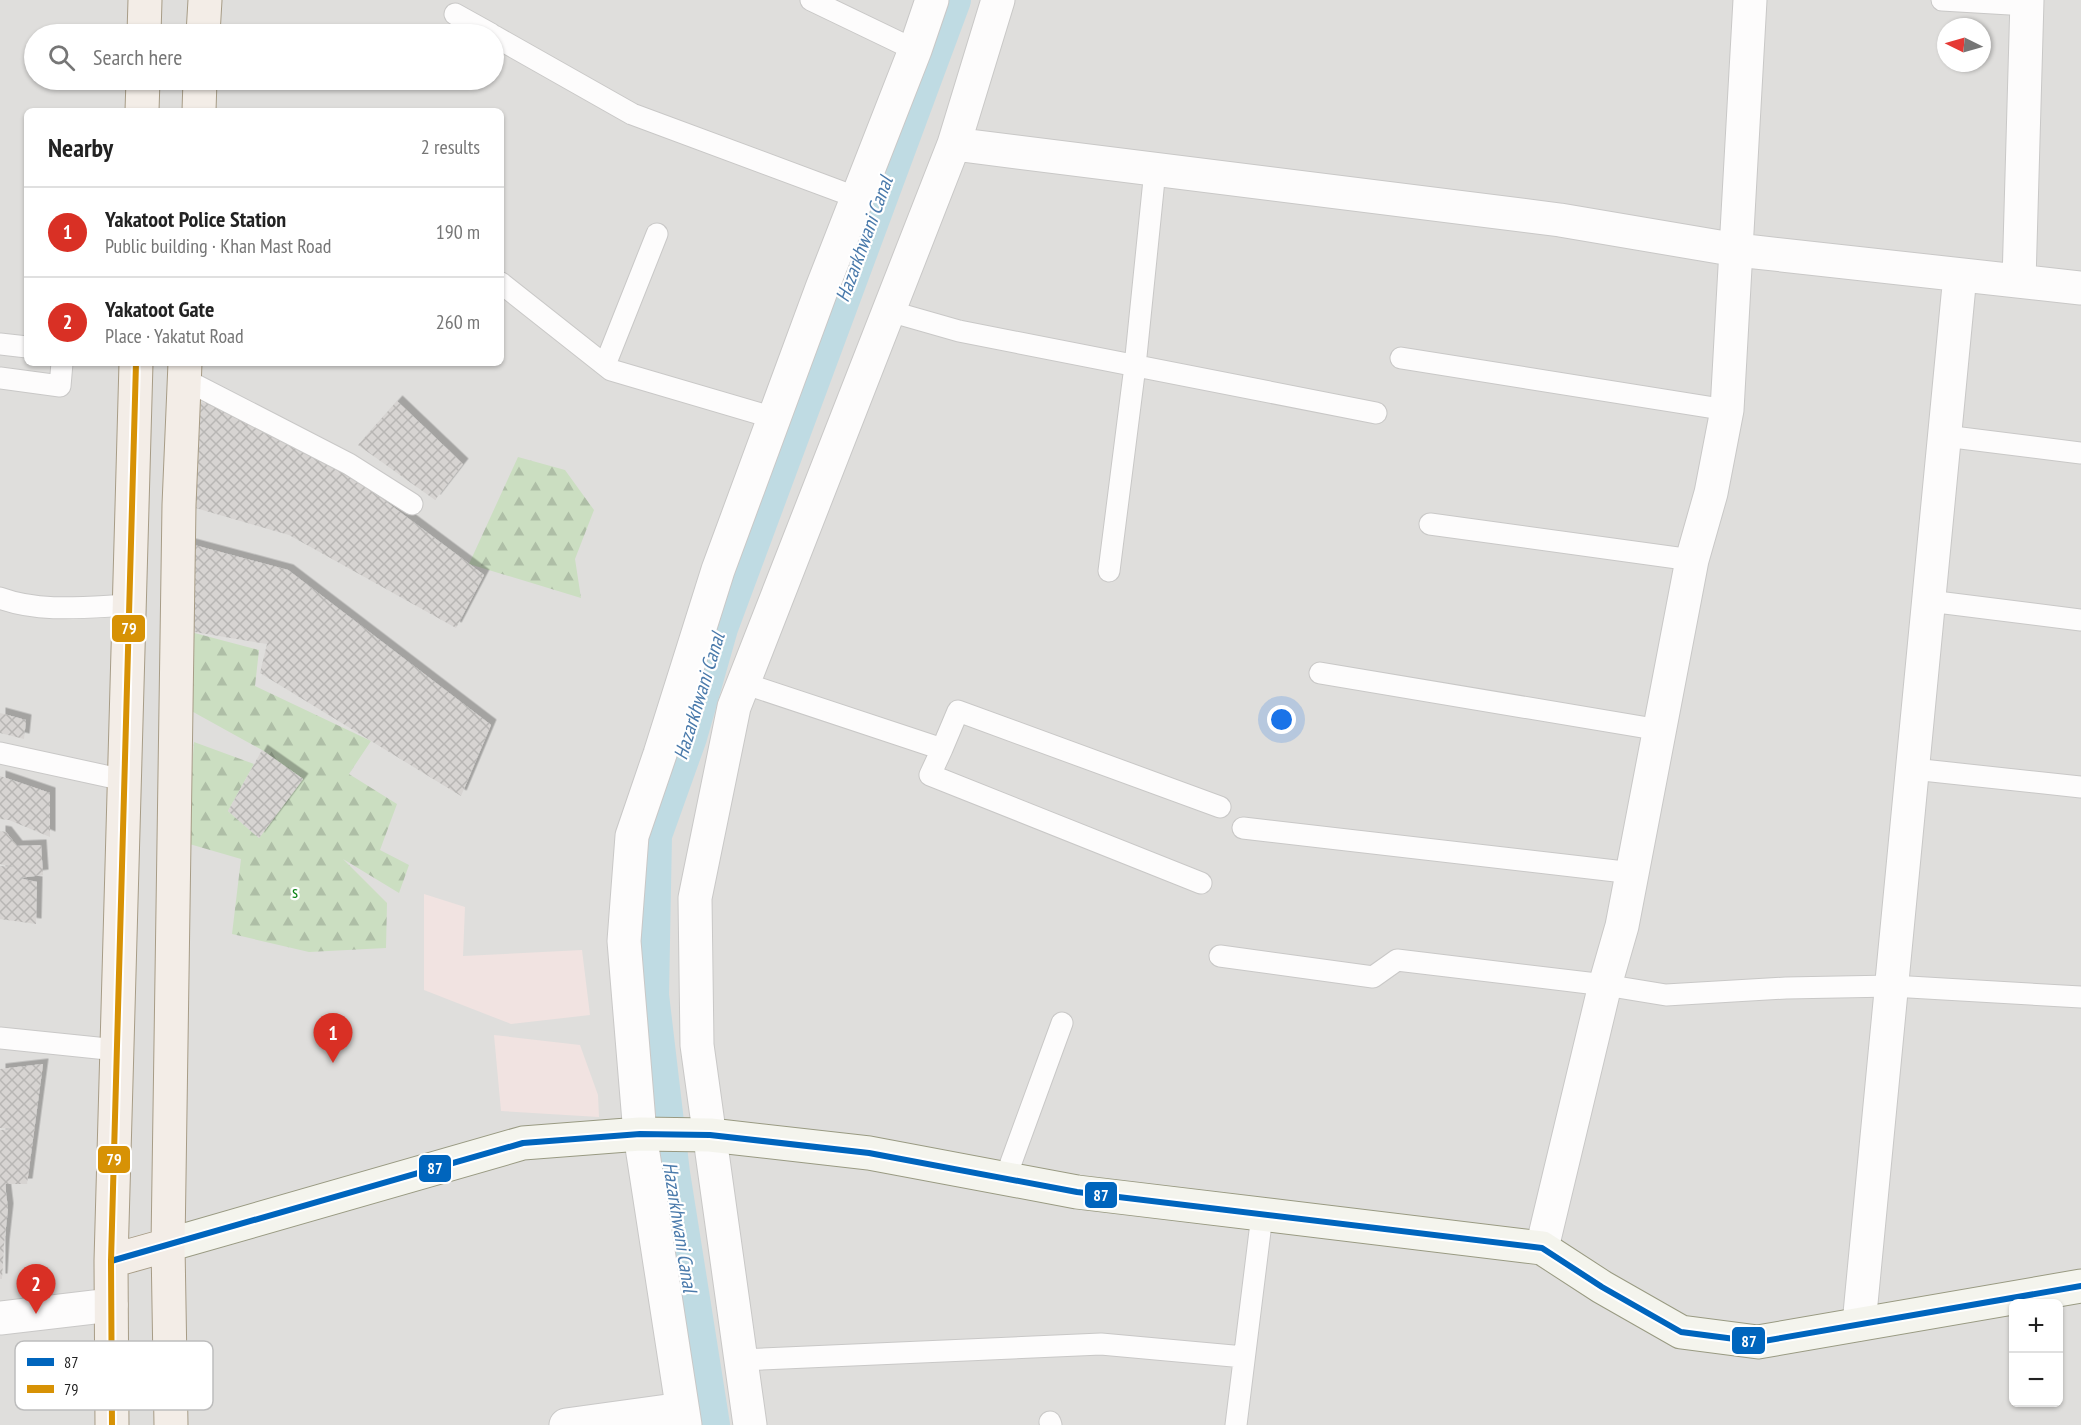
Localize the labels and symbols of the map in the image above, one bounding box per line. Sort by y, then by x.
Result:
north arrow [1937,18,1991,72]
water label: Hazarkhwani Canal [829,171,899,305]
line badge: 79 [111,614,146,643]
text: 79 [121,618,137,638]
water label: Hazarkhwani Canal [667,627,731,763]
your location [1267,705,1296,734]
park label: s [292,880,298,903]
pin: 1 [314,1014,352,1063]
line badge: 79 [97,1145,131,1174]
text: 79 [106,1149,122,1169]
line badge: 87 [418,1154,452,1183]
text: 87 [427,1158,443,1178]
water label: Hazarkhwani Canal [657,1160,703,1296]
line badge: 87 [1084,1181,1118,1209]
text: 87 [1093,1185,1109,1205]
pin: 2 [16,1264,56,1314]
line badge: 87 [1731,1326,1766,1355]
text: 87 [1741,1331,1757,1351]
legend [15,1341,213,1410]
text: 87 [64,1352,78,1372]
text: 79 [64,1379,78,1399]

